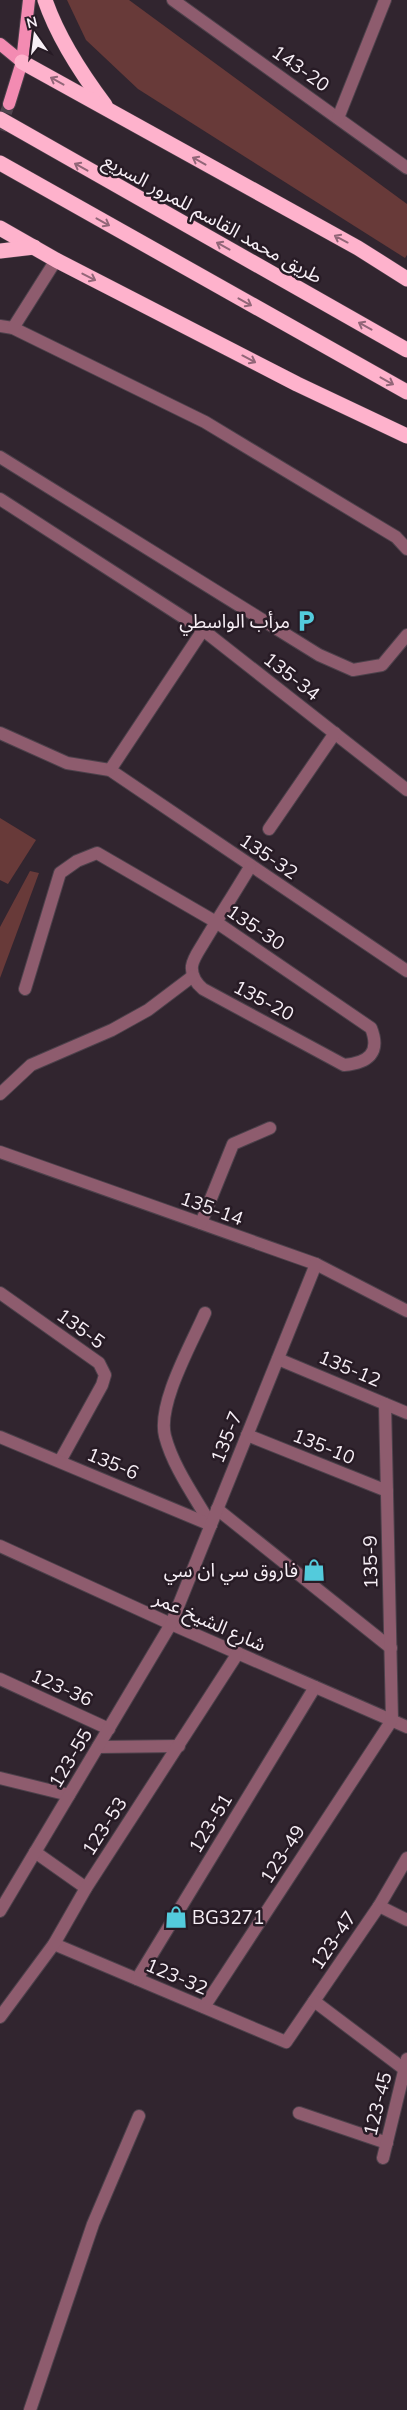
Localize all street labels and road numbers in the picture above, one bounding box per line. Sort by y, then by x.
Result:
street label: 143-20 [267,39,335,97]
street label: طريق محمد القاسم للمرور السريع [98,148,327,291]
street label: 135-34 [259,646,325,706]
street label: 135-32 [235,828,303,884]
street label: 135-30 [222,899,290,955]
street label: 135-20 [230,974,298,1026]
street label: 135-14 [177,1186,247,1230]
street label: 135-5 [52,1302,110,1354]
street label: 135-12 [315,1344,385,1392]
street label: 135-7 [205,1408,247,1466]
street label: 135-10 [289,1423,359,1469]
street label: 135-6 [84,1441,142,1485]
street label: 135-9 [358,1535,382,1589]
street label: شارع الشيخ عمر [148,1585,270,1659]
street label: 123-36 [27,1663,97,1711]
street label: 123-55 [43,1724,97,1792]
street label: 123-51 [183,1789,237,1857]
street label: 123-53 [76,1792,132,1860]
street label: 123-49 [254,1820,310,1888]
street label: 123-47 [305,1906,361,1974]
street label: 123-32 [142,1952,212,2000]
street label: 123-45 [357,2069,397,2139]

